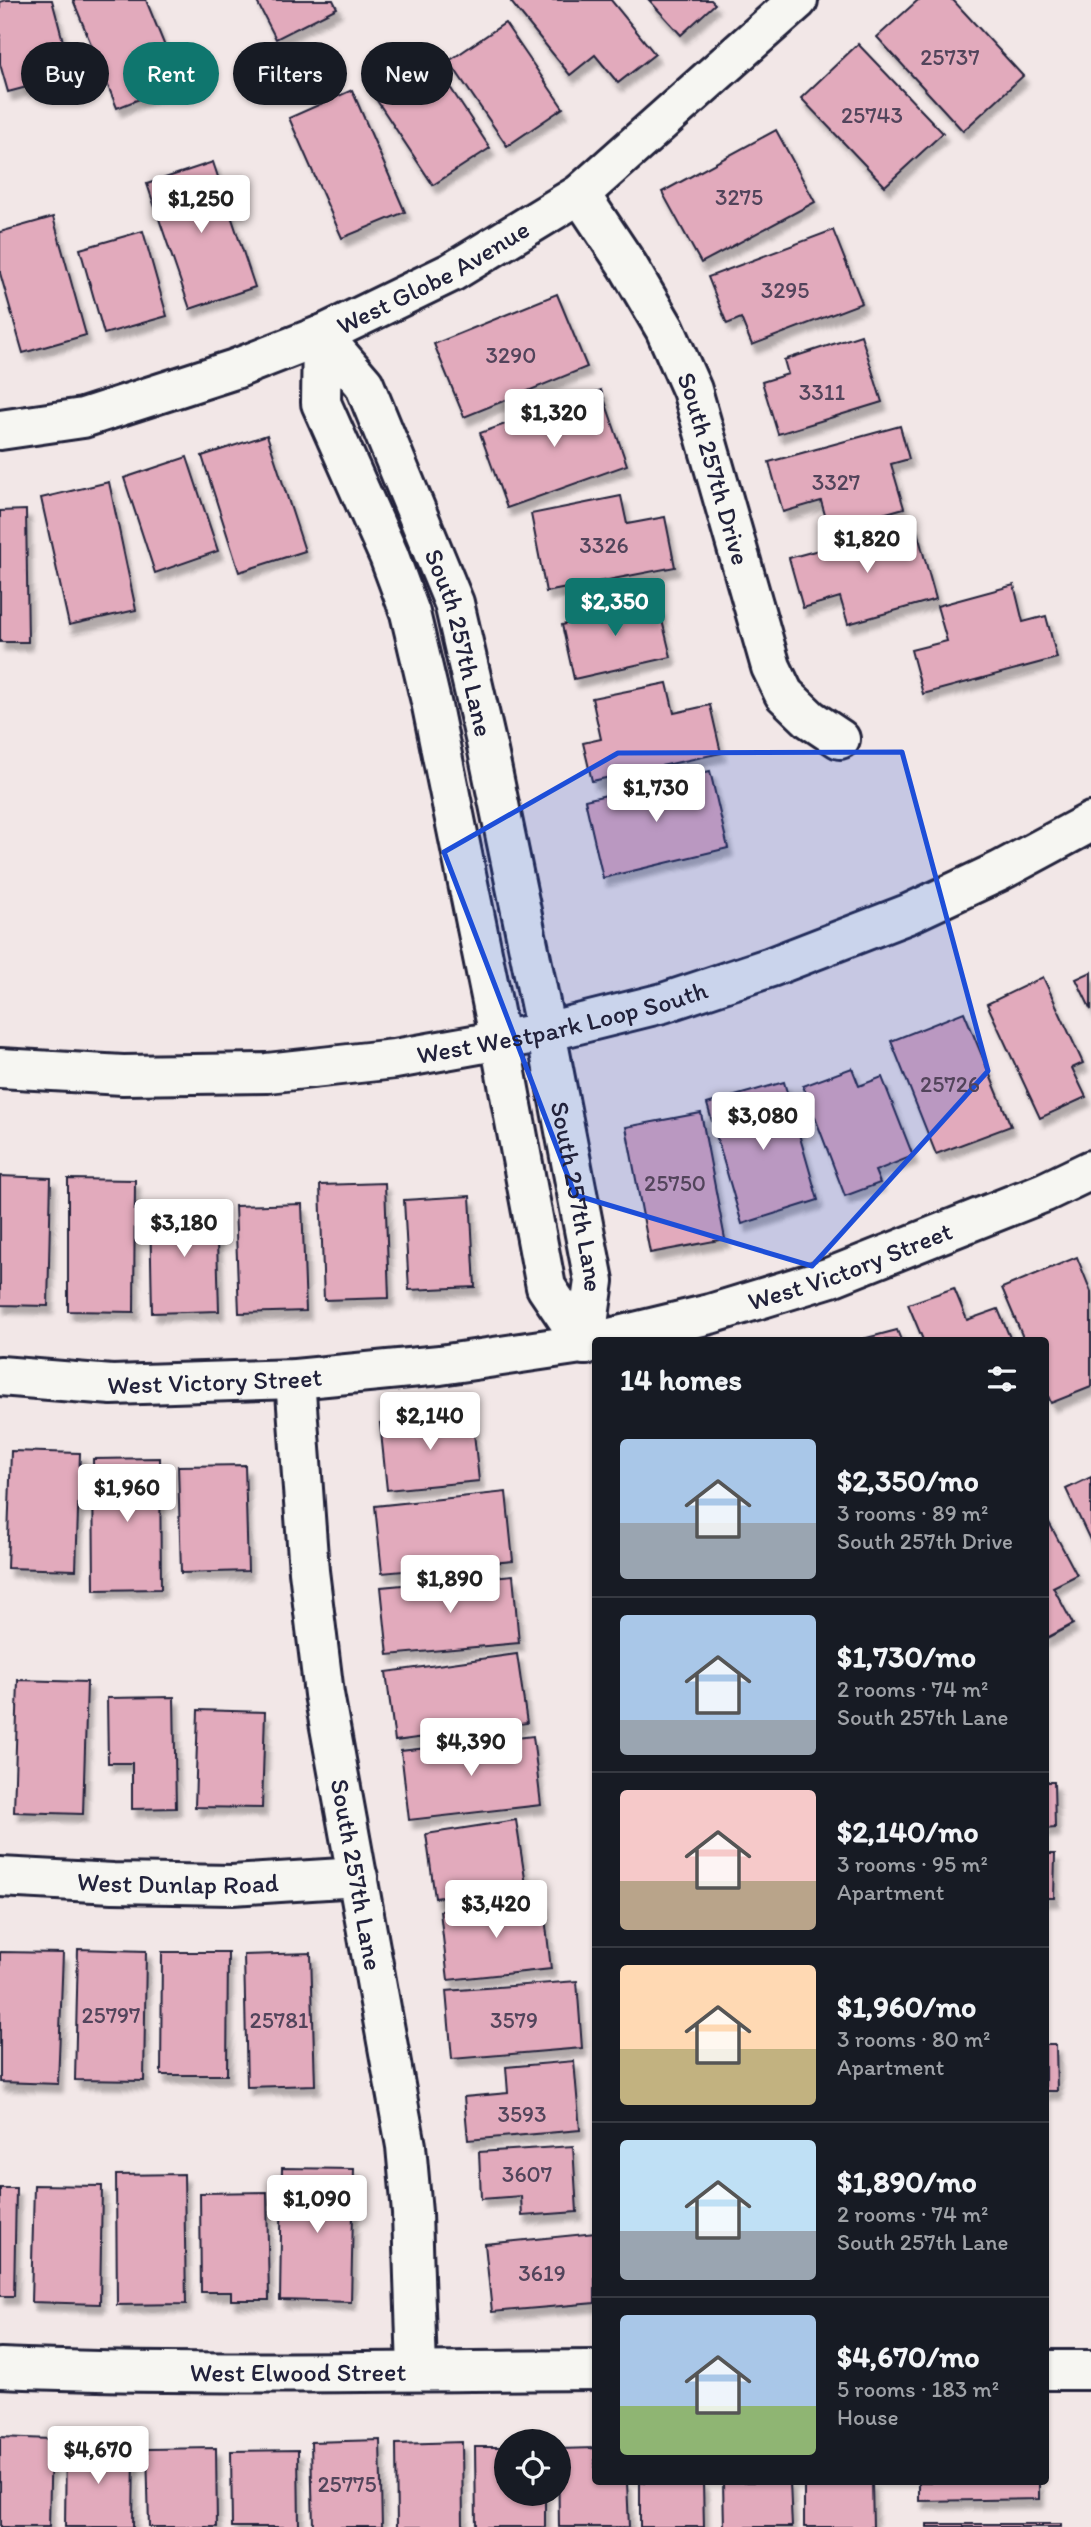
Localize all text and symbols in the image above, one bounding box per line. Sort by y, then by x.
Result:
chip: Buy [21,42,109,105]
chip: Rent [123,42,219,105]
chip: Filters [233,42,347,105]
chip: New [361,42,453,105]
house number: 25737 [920,43,980,71]
house number: 25743 [841,101,903,129]
pin: $1,250 [144,176,258,235]
house number: 3275 [715,183,763,211]
text: $1,250 [168,184,234,212]
street label: West Globe Avenue [331,213,535,342]
house number: 3295 [761,276,809,304]
house number: 3290 [486,341,536,369]
street label: South 257th Drive [670,367,757,569]
house number: 3311 [799,378,846,406]
pin: $1,320 [497,390,611,449]
text: $1,320 [521,398,587,426]
house number: 3327 [812,468,860,496]
pin: $1,820 [810,516,924,575]
text: $1,820 [834,524,900,552]
house number: 3326 [579,531,629,559]
street label: South 257th Lane [417,544,500,740]
pin: $2,350 [558,578,672,638]
text: $2,350 [581,587,649,615]
pin: $1,730 [599,764,713,824]
text: $1,730 [623,773,689,801]
street label: West Westpark Loop South [414,973,711,1071]
house number: 25726 [920,1070,980,1098]
pin: $3,080 [706,1092,820,1152]
street label: South 257th Lane [544,1099,610,1294]
text: $3,080 [728,1101,798,1129]
house number: 25750 [644,1169,706,1197]
pin: $3,180 [127,1200,241,1259]
text: $3,180 [150,1208,218,1236]
street label: West Victory Street [744,1214,957,1317]
street label: West Victory Street [107,1360,324,1401]
icon: filters [983,1360,1021,1398]
text: 14 homes [620,1361,742,1398]
pin: $2,140 [373,1392,487,1452]
text: $2,140 [396,1401,464,1429]
text: $2,350/mo [837,1462,979,1499]
pin: $1,960 [70,1464,184,1524]
icon: home [676,1467,760,1551]
text: $1,960 [94,1473,160,1501]
text: 3 rooms · 89 m² [837,1499,988,1527]
text: South 257th Drive [837,1527,1013,1555]
pin: $1,890 [393,1556,507,1615]
text: $1,890 [417,1564,483,1592]
text: $1,730/mo [837,1638,976,1675]
icon: home [676,1643,760,1727]
text: 2 rooms · 74 m² [837,1675,989,1703]
text: South 257th Lane [837,1703,1008,1731]
pin: $4,390 [414,1718,528,1778]
text: $4,390 [436,1727,506,1755]
street label: South 257th Lane [324,1776,390,1973]
text: $2,140/mo [837,1813,979,1850]
icon: home [676,1818,760,1902]
text: 3 rooms · 95 m² [837,1850,988,1878]
street label: West Dunlap Road [76,1865,280,1901]
text: Apartment [837,1878,944,1906]
pin: $3,420 [439,1881,553,1940]
text: $3,420 [461,1889,531,1917]
text: $1,960/mo [837,1988,976,2025]
icon: home [676,1993,760,2077]
house number: 25797 [81,2001,141,2029]
house number: 25781 [250,2006,309,2034]
house number: 3579 [490,2006,538,2034]
text: 3 rooms · 80 m² [837,2025,991,2053]
text: Apartment [837,2053,944,2081]
house number: 3593 [497,2100,547,2128]
house number: 3607 [502,2160,552,2188]
text: $1,890/mo [837,2163,977,2200]
icon: home [676,2168,760,2252]
pin: $1,090 [260,2176,374,2235]
text: $1,090 [283,2184,351,2212]
text: 2 rooms · 74 m² [837,2200,989,2228]
text: South 257th Lane [837,2228,1008,2256]
house number: 3619 [518,2259,566,2287]
text: $4,670/mo [837,2338,980,2375]
icon: home [676,2343,760,2427]
street label: West Elwood Street [190,2356,406,2388]
text: 5 rooms · 183 m² [837,2375,999,2403]
text: House [837,2403,899,2431]
pin: $4,670 [41,2426,155,2486]
map controls [494,2429,571,2506]
button: locate [494,2429,571,2506]
text: $4,670 [64,2435,132,2463]
house number: 25775 [317,2470,377,2498]

